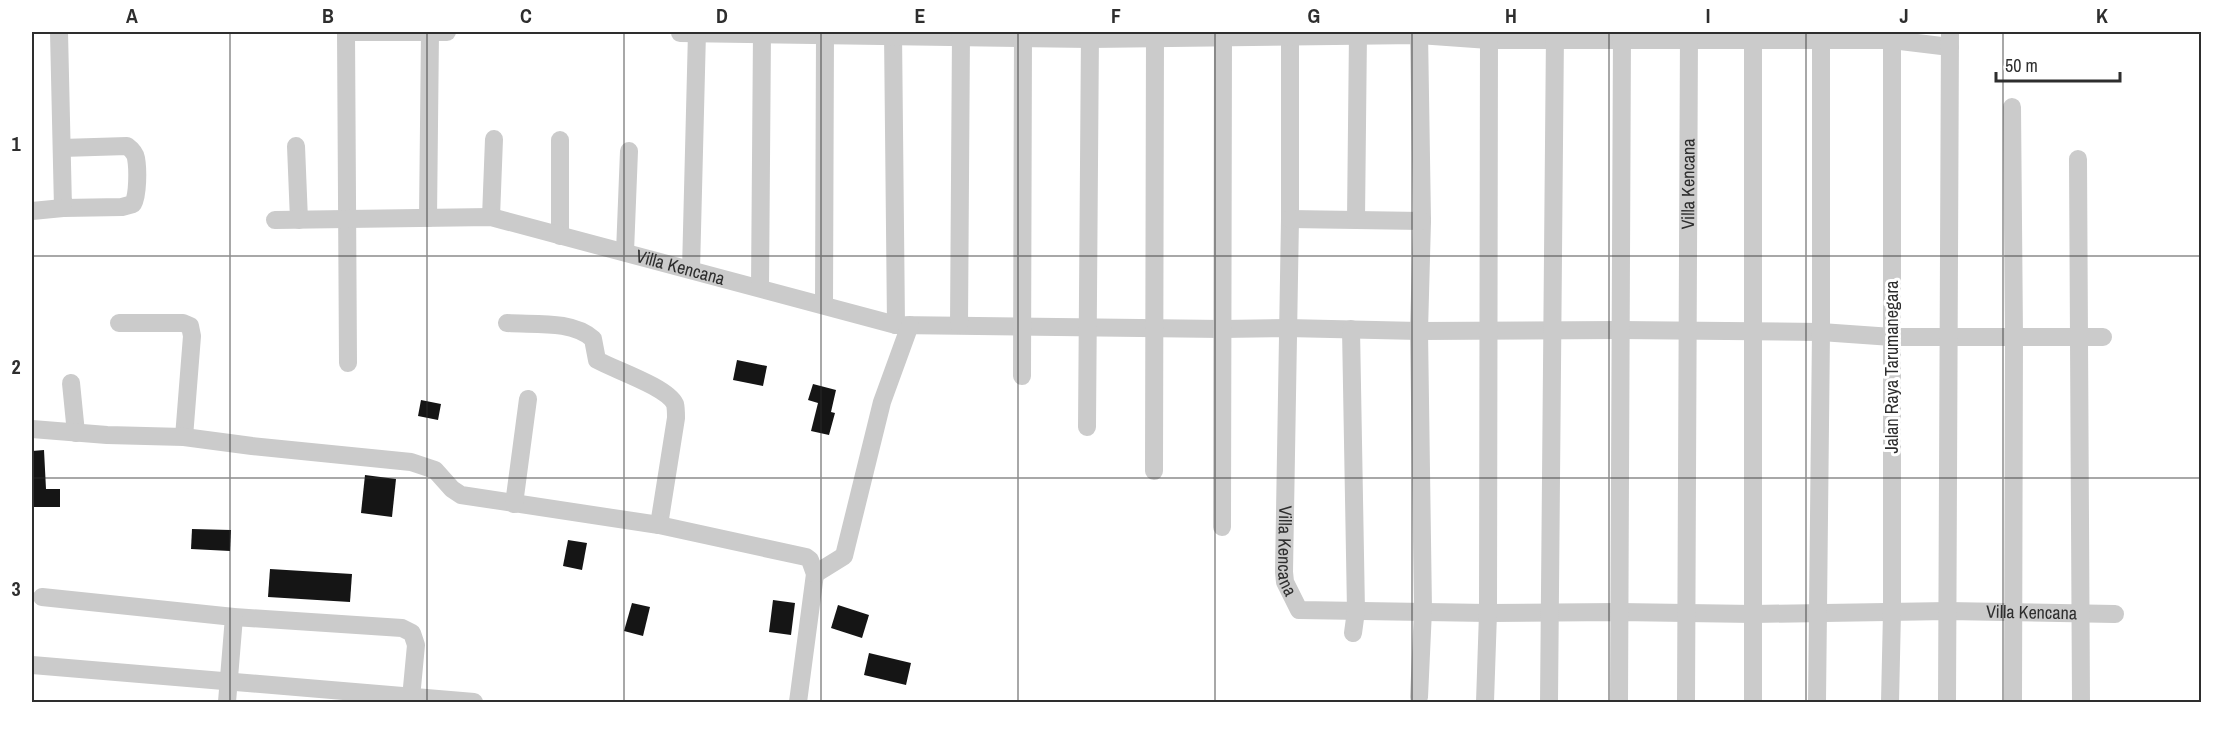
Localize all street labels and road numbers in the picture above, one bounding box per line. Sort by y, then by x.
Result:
street label: Villa Kencana [1675,138,1701,230]
street label: Villa Kencana [633,243,728,291]
street label: Jalan Raya Tarumanegara [1879,280,1904,454]
street label: Villa Kencana [1272,505,1303,600]
street label: Villa Kencana [1986,599,2077,625]

